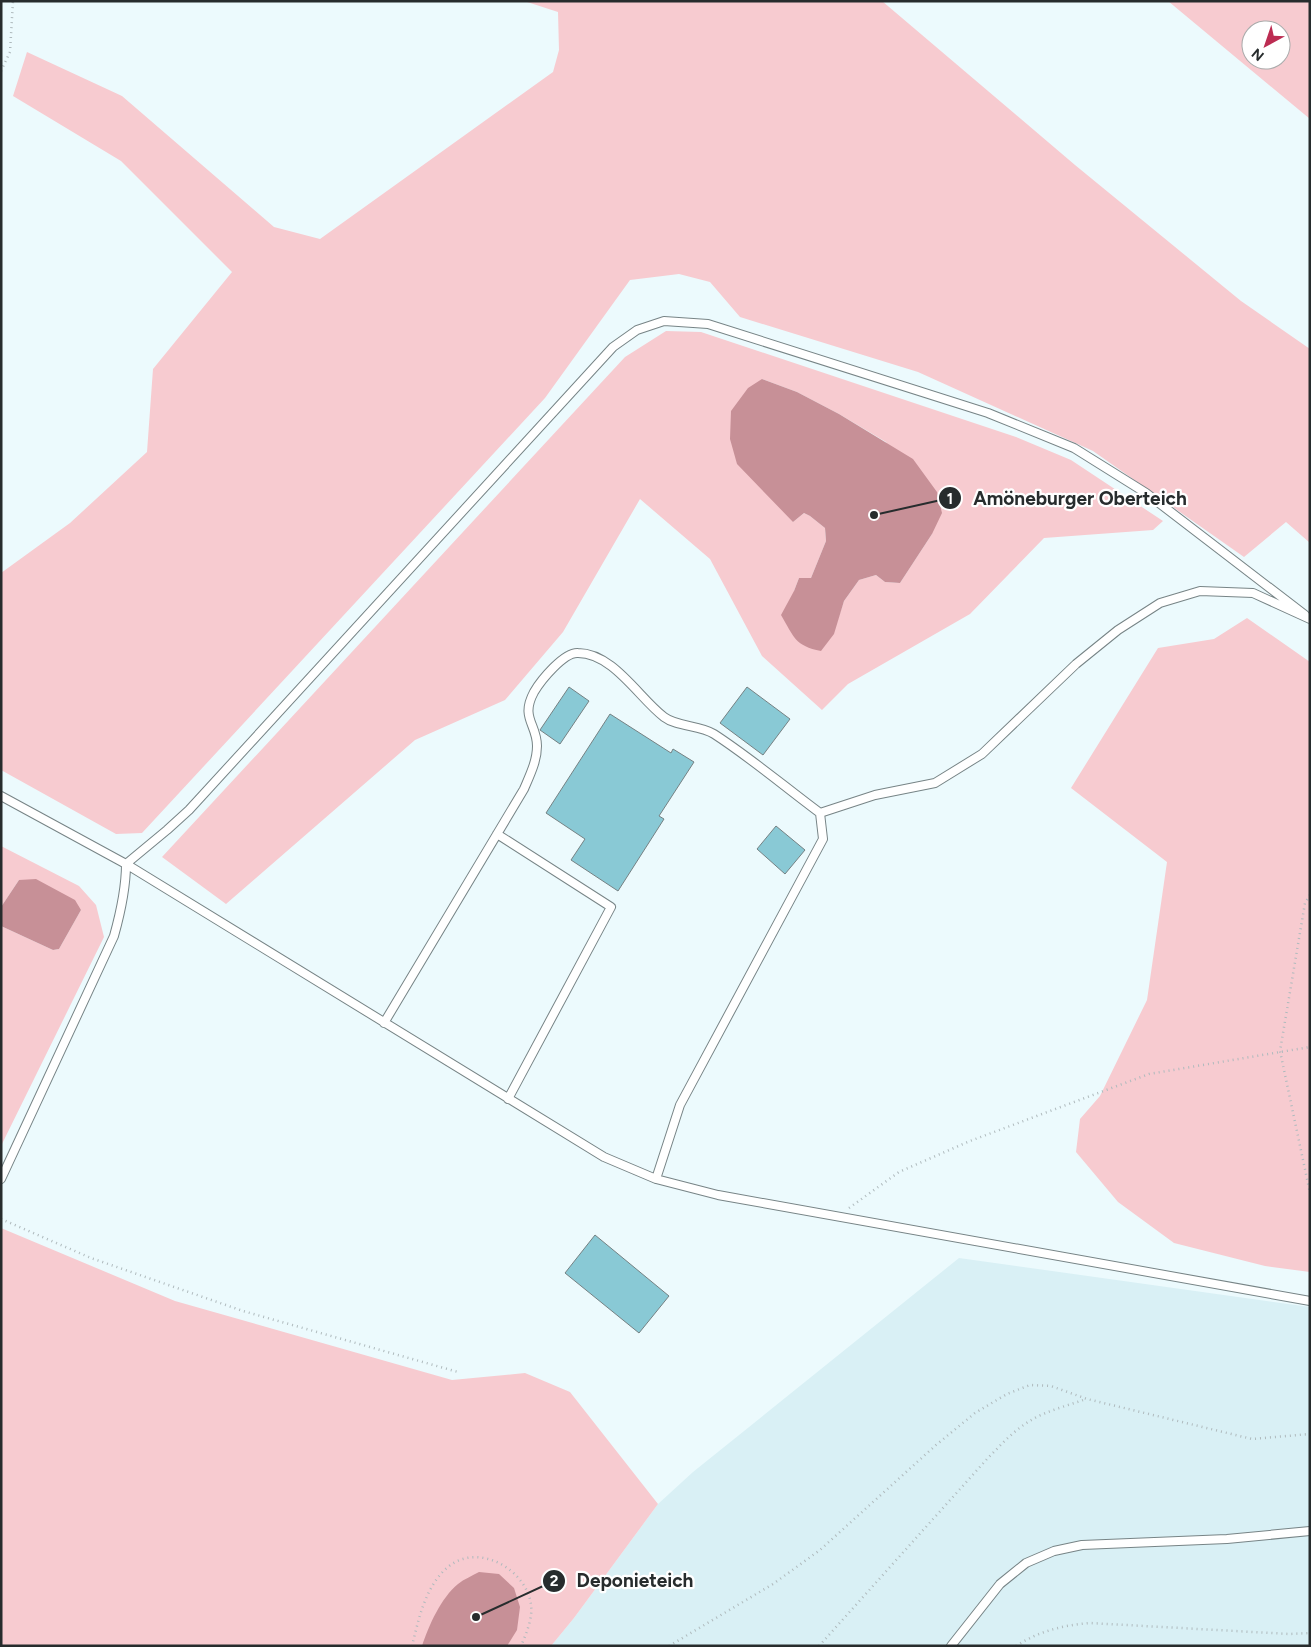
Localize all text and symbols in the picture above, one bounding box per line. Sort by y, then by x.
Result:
north arrow [1241,20,1291,70]
text: N [1248,45,1268,65]
callout: Amöneburger Oberteich [938,481,1196,515]
text: Amöneburger Oberteich [973,487,1187,510]
text: 1 [947,490,953,508]
callout: Deponieteich [541,1564,703,1598]
text: Deponieteich [577,1569,693,1592]
text: 2 [550,1572,559,1590]

